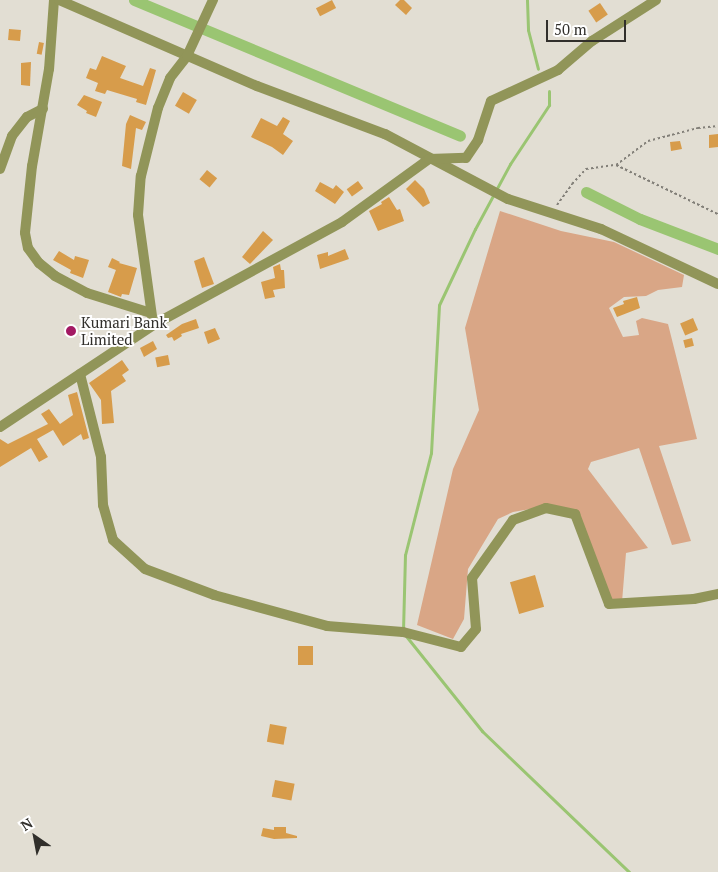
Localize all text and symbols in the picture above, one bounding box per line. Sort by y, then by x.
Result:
scale bar [548,10,628,42]
text: 50 m [554,19,587,39]
place label: Kumari Bank Limited [81,313,167,348]
marker: Kumari Bank Limited [65,325,77,337]
north arrow [10,812,60,862]
text: N [17,813,36,835]

